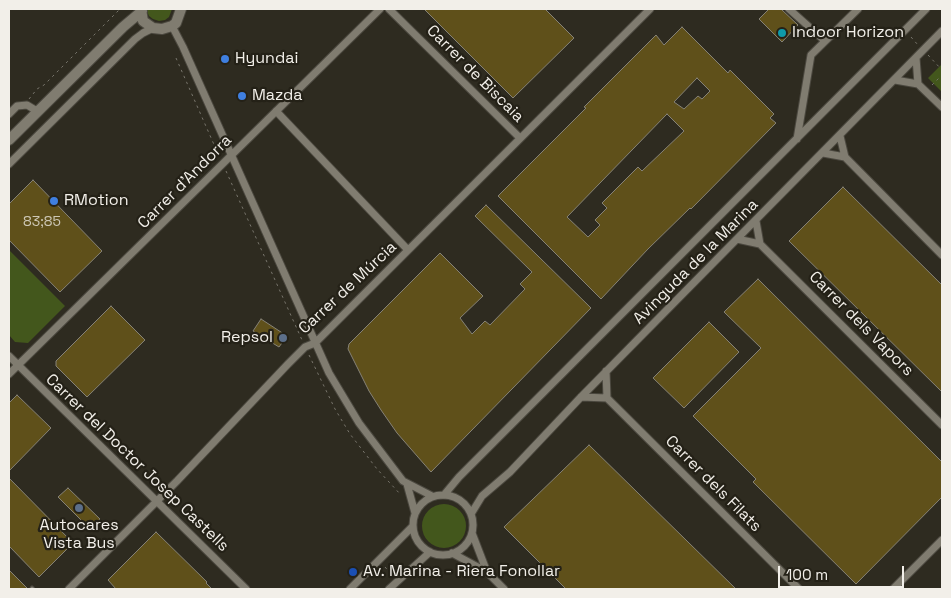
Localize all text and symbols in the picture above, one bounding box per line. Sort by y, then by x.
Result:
street label: Carrer de Biscaia [422,21,528,127]
place label: Indoor Horizon [792,23,904,43]
marker: Indoor Horizon [776,27,788,39]
place label: Hyundai [235,49,298,69]
marker: Hyundai [219,53,231,65]
place label: Mazda [252,86,303,106]
marker: Mazda [236,90,248,102]
street label: Carrer d'Andorra [134,131,236,233]
place label: RMotion [64,191,128,211]
marker: RMotion [48,195,60,207]
street label: Avinguda de la Marina [629,195,763,329]
house number: 83;85 [23,214,61,230]
street label: Carrer de Múrcia [295,238,401,338]
street label: Carrer dels Vapors [805,268,917,380]
place label: Repsol [221,328,273,348]
marker: Repsol [277,332,289,344]
street label: Carrer del Doctor Josep Castells [41,370,233,556]
street label: Carrer dels Filats [661,432,765,536]
marker: Autocares Vista Bus [73,502,85,514]
place label: Autocares Vista Bus [39,516,119,554]
scale bar [781,556,907,588]
place label: Av. Marina - Riera Fonollar [363,562,560,582]
text: 100 m [786,565,828,584]
marker: Av. Marina - Riera Fonollar [347,566,359,578]

